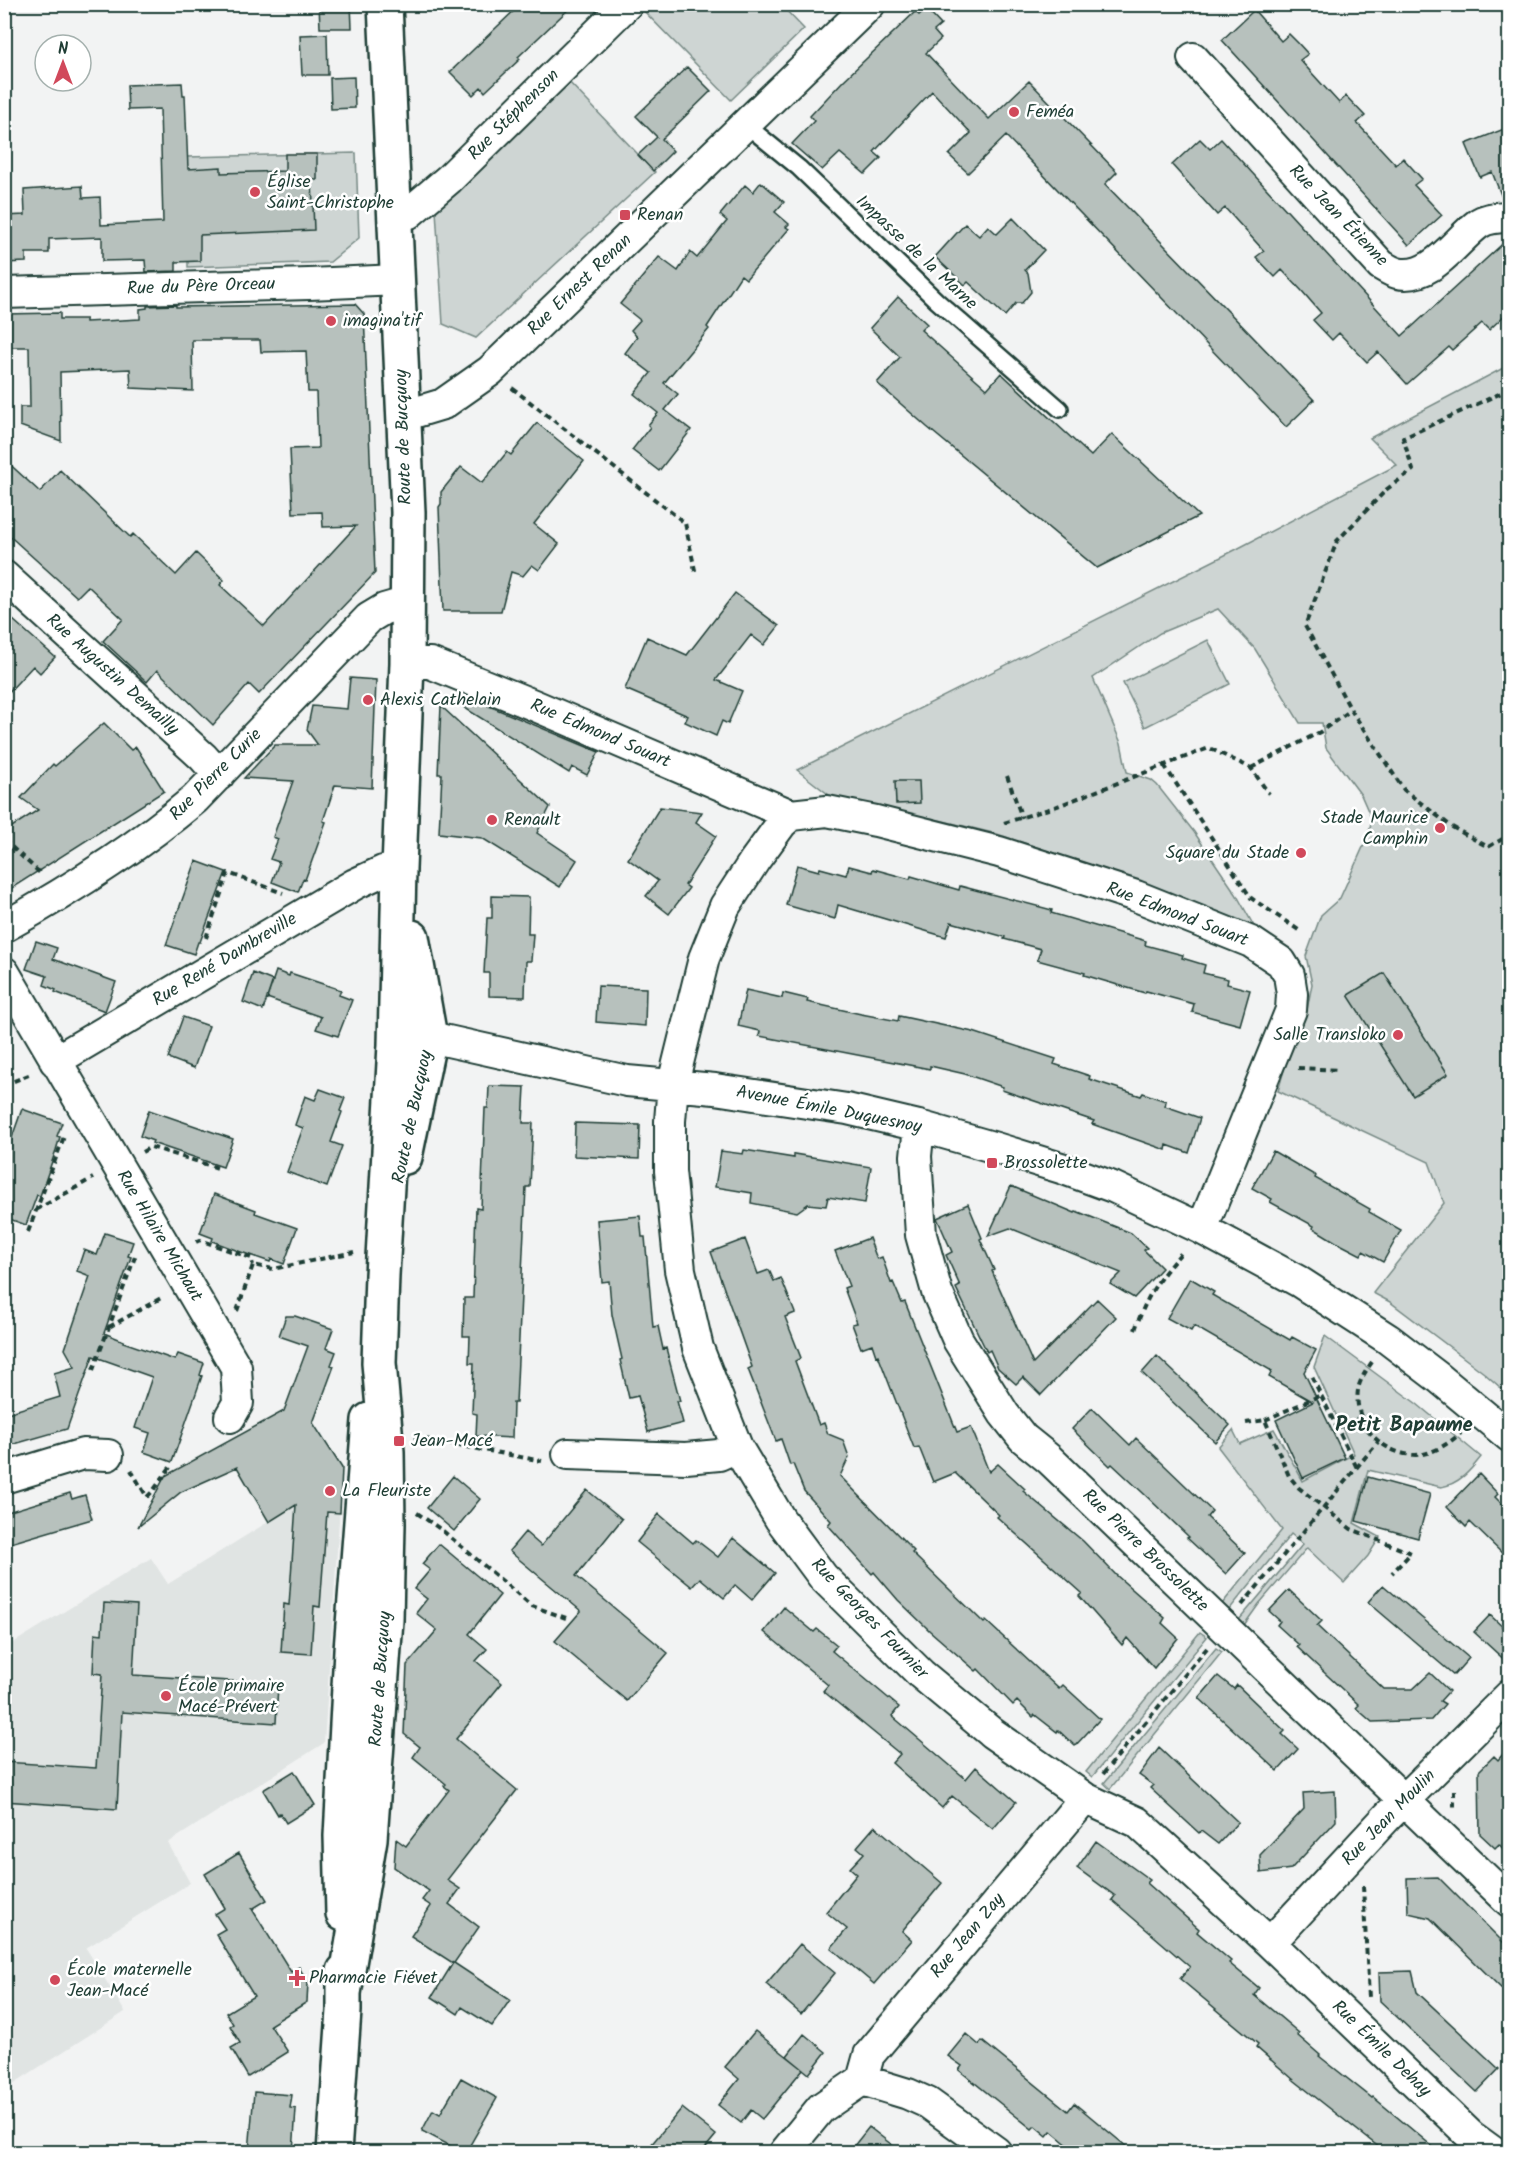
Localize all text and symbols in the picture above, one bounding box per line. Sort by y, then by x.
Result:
north arrow [33,33,93,93]
text: N [58,37,68,62]
street label: Rue Stéphenson [461,62,567,168]
place label: Feméa [1026,98,1074,127]
marker: Feméa [1007,105,1021,119]
street label: Rue Jean Étienne [1281,158,1395,274]
place label: Église Saint-Christophe [267,168,394,218]
marker: Église Saint-Christophe [248,185,262,199]
street label: Impasse de la Marne [848,188,984,318]
place label: Renan [637,201,683,230]
marker: Renan [618,208,632,222]
street label: Rue Ernest Renan [521,227,639,343]
street label: Rue du Père Orceau [126,270,276,304]
place label: imagina'tif [343,307,424,336]
marker: imagina'tif [324,314,338,328]
street label: Route de Bucquoy [387,368,421,505]
street label: Rue Augustin Demailly [39,607,186,743]
place label: Alexis Cathelain [380,686,501,715]
street label: Rue Edmond Souart [525,691,676,777]
marker: Alexis Cathelain [361,693,375,707]
street label: Rue Pierre Curie [163,722,269,828]
place label: Stade Maurice Camphin [1321,804,1428,854]
place label: Renault [504,806,562,835]
marker: Renault [485,813,499,827]
marker: Stade Maurice Camphin [1433,821,1447,835]
place label: Square du Stade [1166,839,1289,868]
marker: Square du Stade [1294,846,1308,860]
street label: Rue Edmond Souart [1102,875,1253,956]
street label: Rue René Dambreville [147,905,303,1015]
place label: Salle Transloko [1273,1021,1386,1050]
marker: Salle Transloko [1391,1028,1405,1042]
street label: Route de Bucquoy [385,1047,441,1186]
street label: Avenue Émile Duquesnoy [734,1078,925,1142]
place label: Brossolette [1004,1149,1088,1178]
marker: Brossolette [985,1156,999,1170]
street label: Rue Hilaire Michaut [108,1164,210,1308]
district label: Petit Bapaume [1335,1409,1473,1442]
place label: Jean-Macé [411,1427,493,1456]
marker: Jean-Macé [392,1434,406,1448]
place label: La Fleuriste [342,1477,431,1506]
street label: Rue Pierre Brossolette [1075,1482,1215,1620]
marker: La Fleuriste [323,1484,337,1498]
street label: Rue Georges Fournier [803,1552,935,1687]
street label: Route de Bucquoy [362,1610,400,1748]
place label: École primaire Macé-Prévert [178,1672,284,1722]
marker: École primaire Macé-Prévert [159,1689,173,1703]
street label: Rue Jean Moulin [1335,1763,1443,1873]
street label: Rue Jean Zay [923,1886,1013,1985]
place label: École maternelle Jean-Macé [67,1956,192,2006]
place label: Pharmacie Fiévet [309,1964,438,1993]
marker: Pharmacie Fiévet [290,1971,304,1985]
marker: École maternelle Jean-Macé [48,1973,62,1987]
street label: Rue Émile Dehay [1324,1994,1438,2105]

